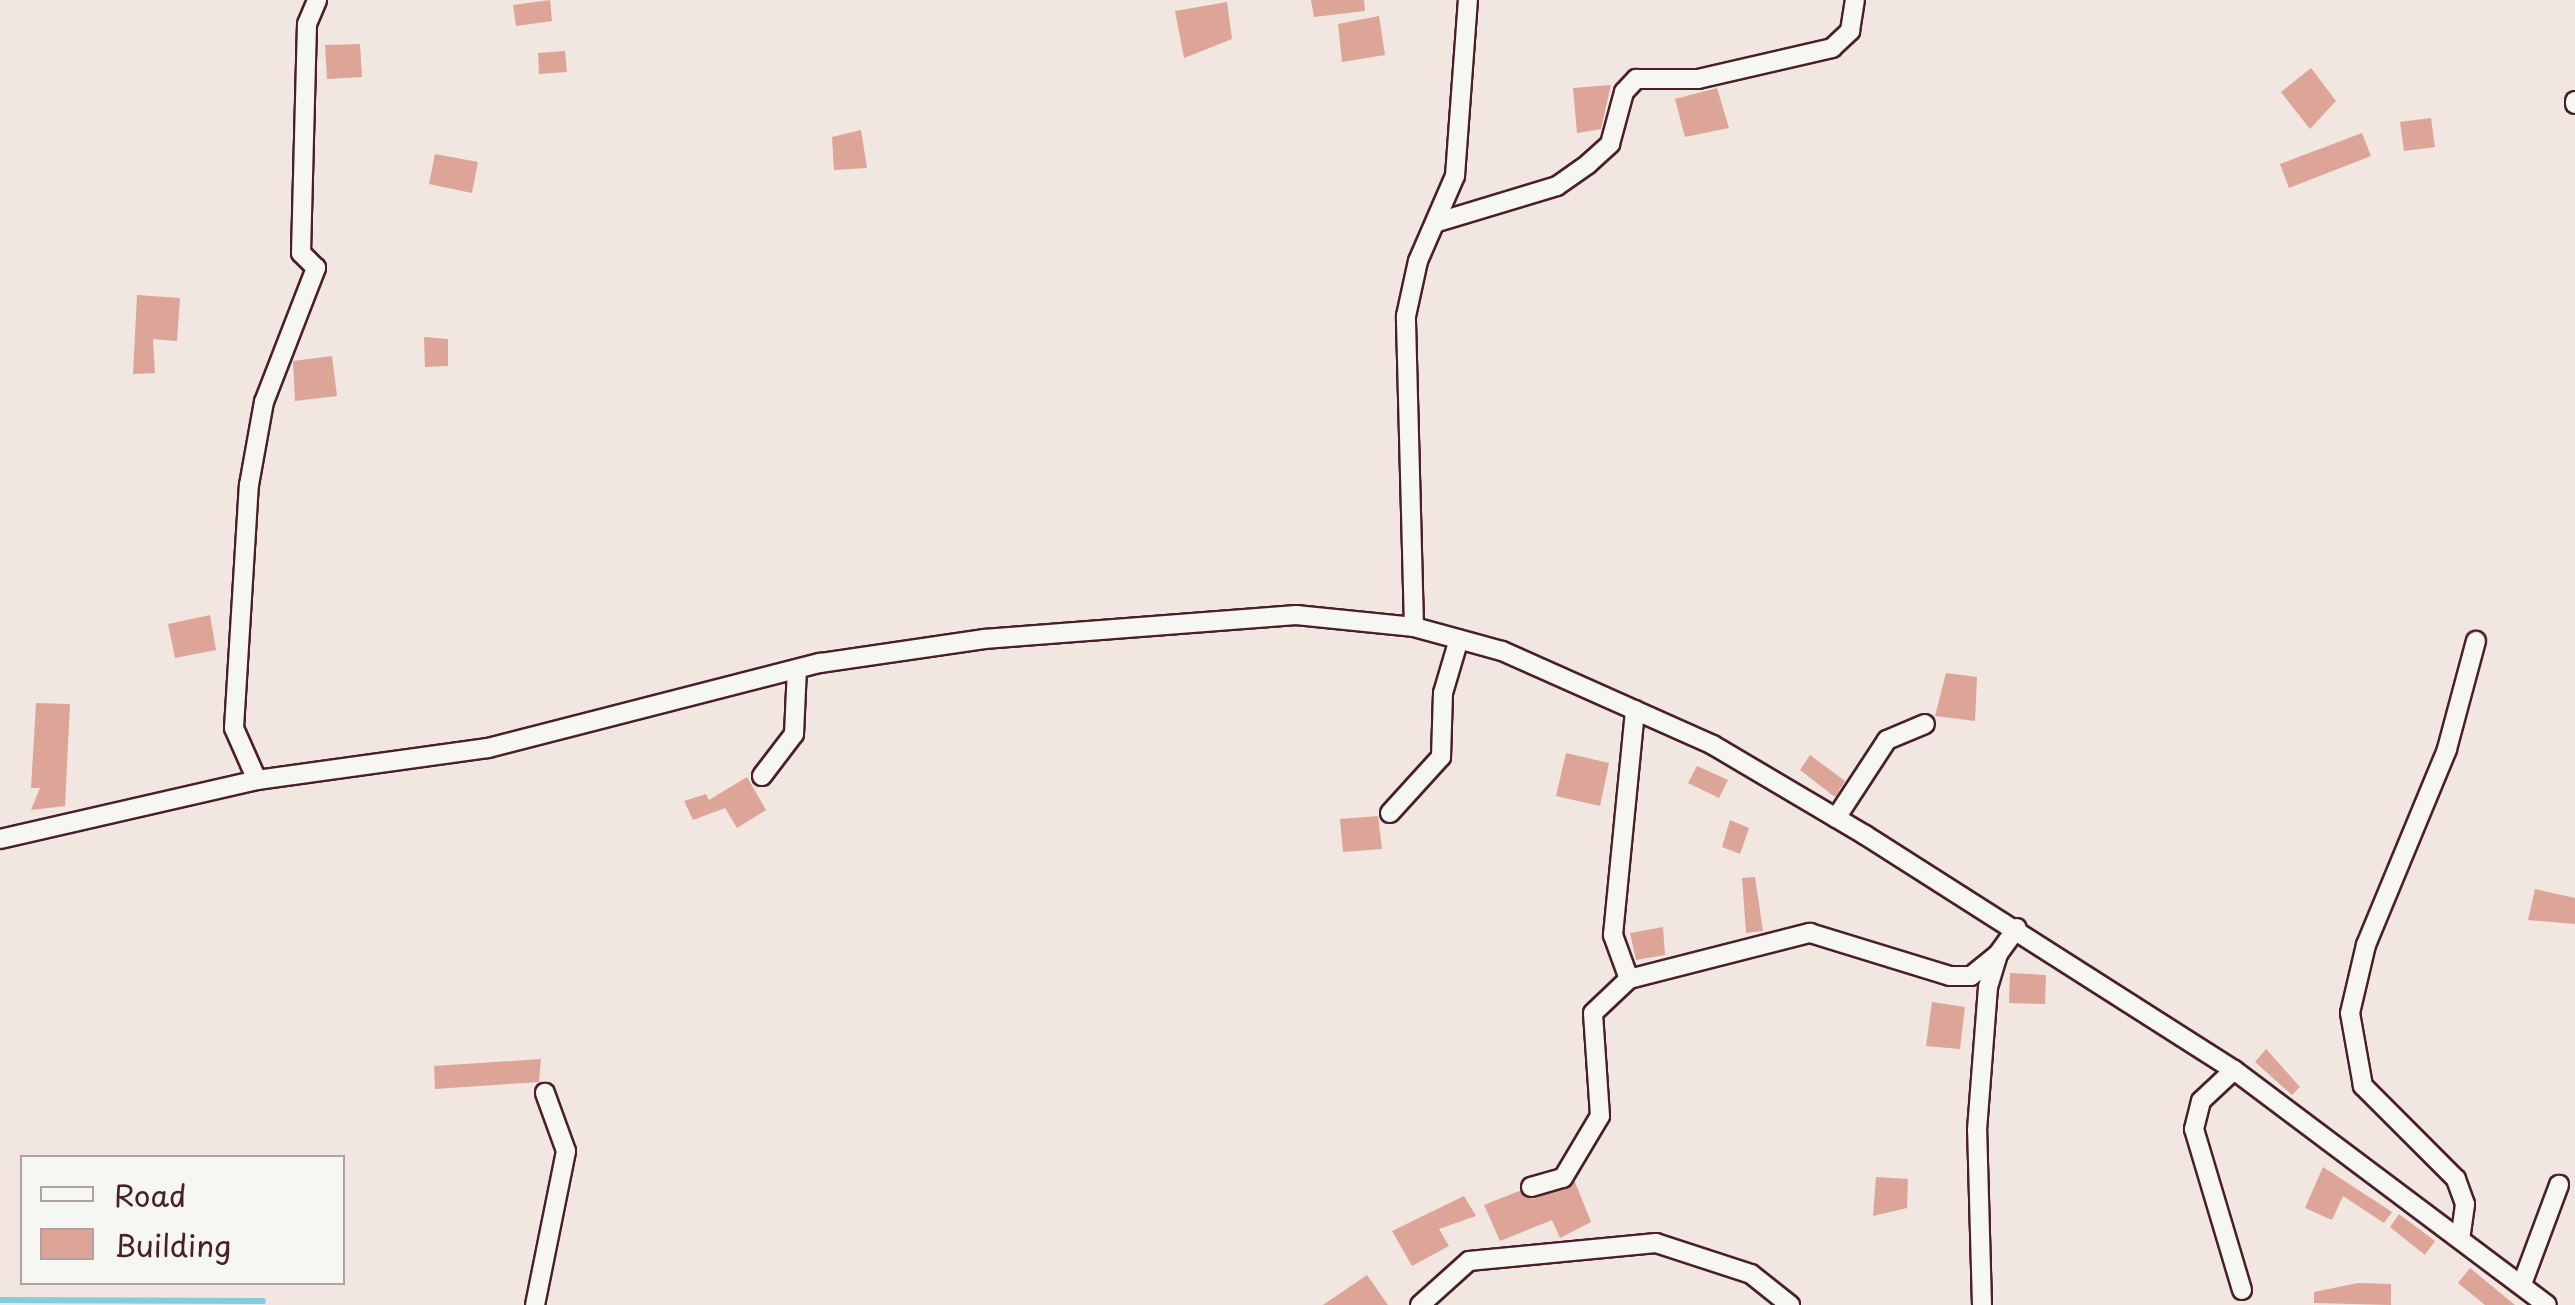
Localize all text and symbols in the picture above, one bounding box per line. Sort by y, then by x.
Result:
legend [20,1155,345,1285]
text: Road [114,1172,187,1217]
text: Building [114,1222,231,1267]

